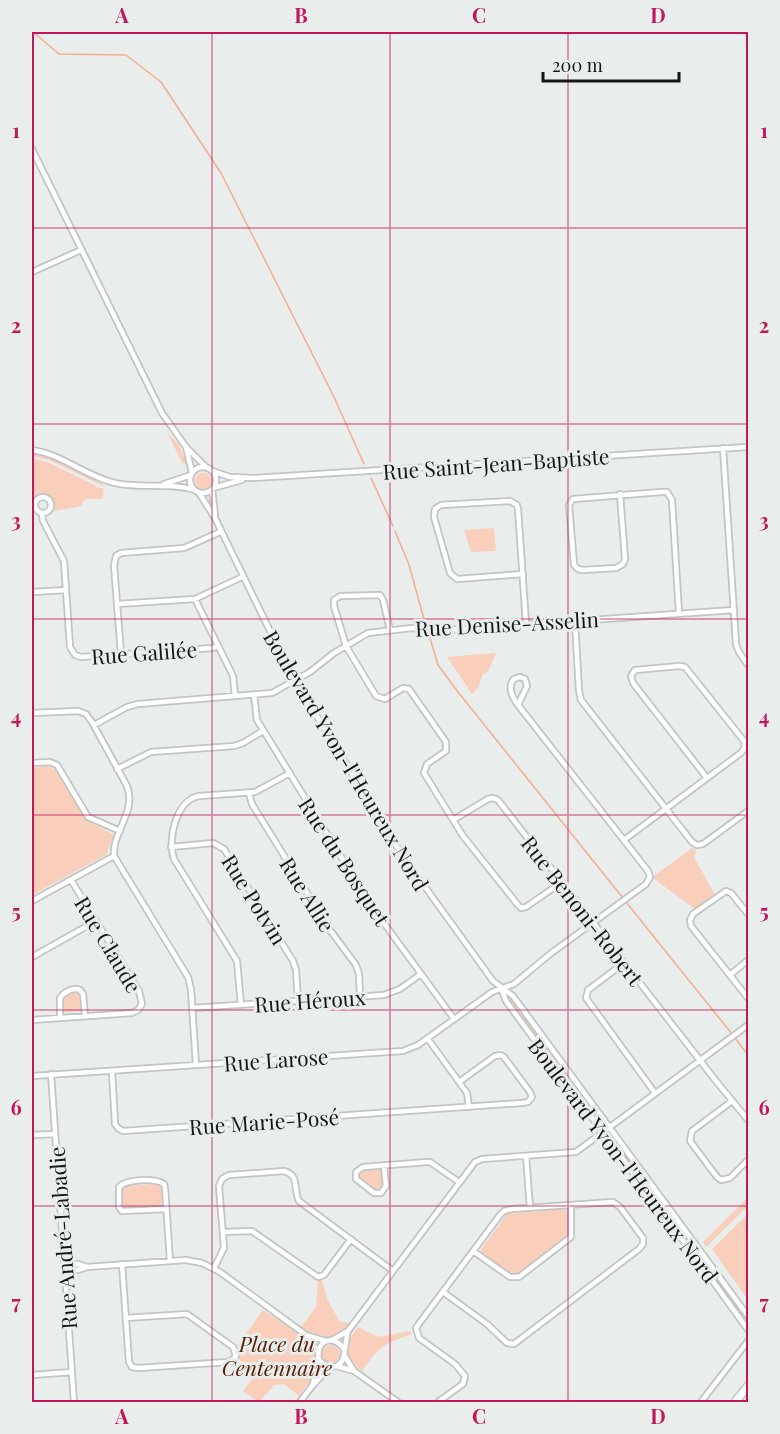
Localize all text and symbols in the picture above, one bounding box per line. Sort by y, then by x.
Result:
text: A [114,1,129,28]
text: B [294,1,308,28]
text: C [472,1,486,28]
text: D [650,1,666,28]
scale bar [543,45,680,83]
text: 200 m [552,53,603,77]
text: 1 [12,116,20,143]
text: 1 [760,116,768,143]
text: 2 [11,311,21,338]
text: 2 [759,311,769,338]
street label: Rue Saint-Jean-Baptiste [382,441,610,485]
text: 3 [11,506,21,533]
text: 3 [759,506,769,533]
street label: Rue Denise-Asselin [414,604,600,642]
street label: Boulevard Yvon-l'Heureux Nord [258,625,436,895]
street label: Rue Galilée [90,634,198,670]
text: 4 [11,702,21,729]
text: 4 [759,702,769,729]
street label: Rue du Bosquet [293,792,397,931]
street label: Rue Benoni-Robert [516,829,651,991]
street label: Rue Potvin [216,848,294,950]
street label: Rue Allie [274,851,342,937]
street label: Rue Claude [69,891,149,997]
text: 5 [11,897,21,924]
text: 5 [759,897,769,924]
street label: Rue Héroux [253,982,367,1018]
street label: Boulevard Yvon-l'Heureux Nord [523,1032,725,1288]
street label: Rue Larose [223,1041,329,1077]
text: 6 [10,1093,22,1120]
text: 6 [758,1093,770,1120]
street label: Rue Marie-Posé [188,1102,340,1140]
street label: Rue André-Labadie [42,1146,82,1330]
text: 7 [11,1288,21,1315]
text: 7 [759,1288,769,1315]
park label: Place du Centennaire [222,1329,332,1381]
text: A [114,1402,129,1429]
text: B [294,1402,308,1429]
text: C [472,1402,486,1429]
text: D [650,1402,666,1429]

